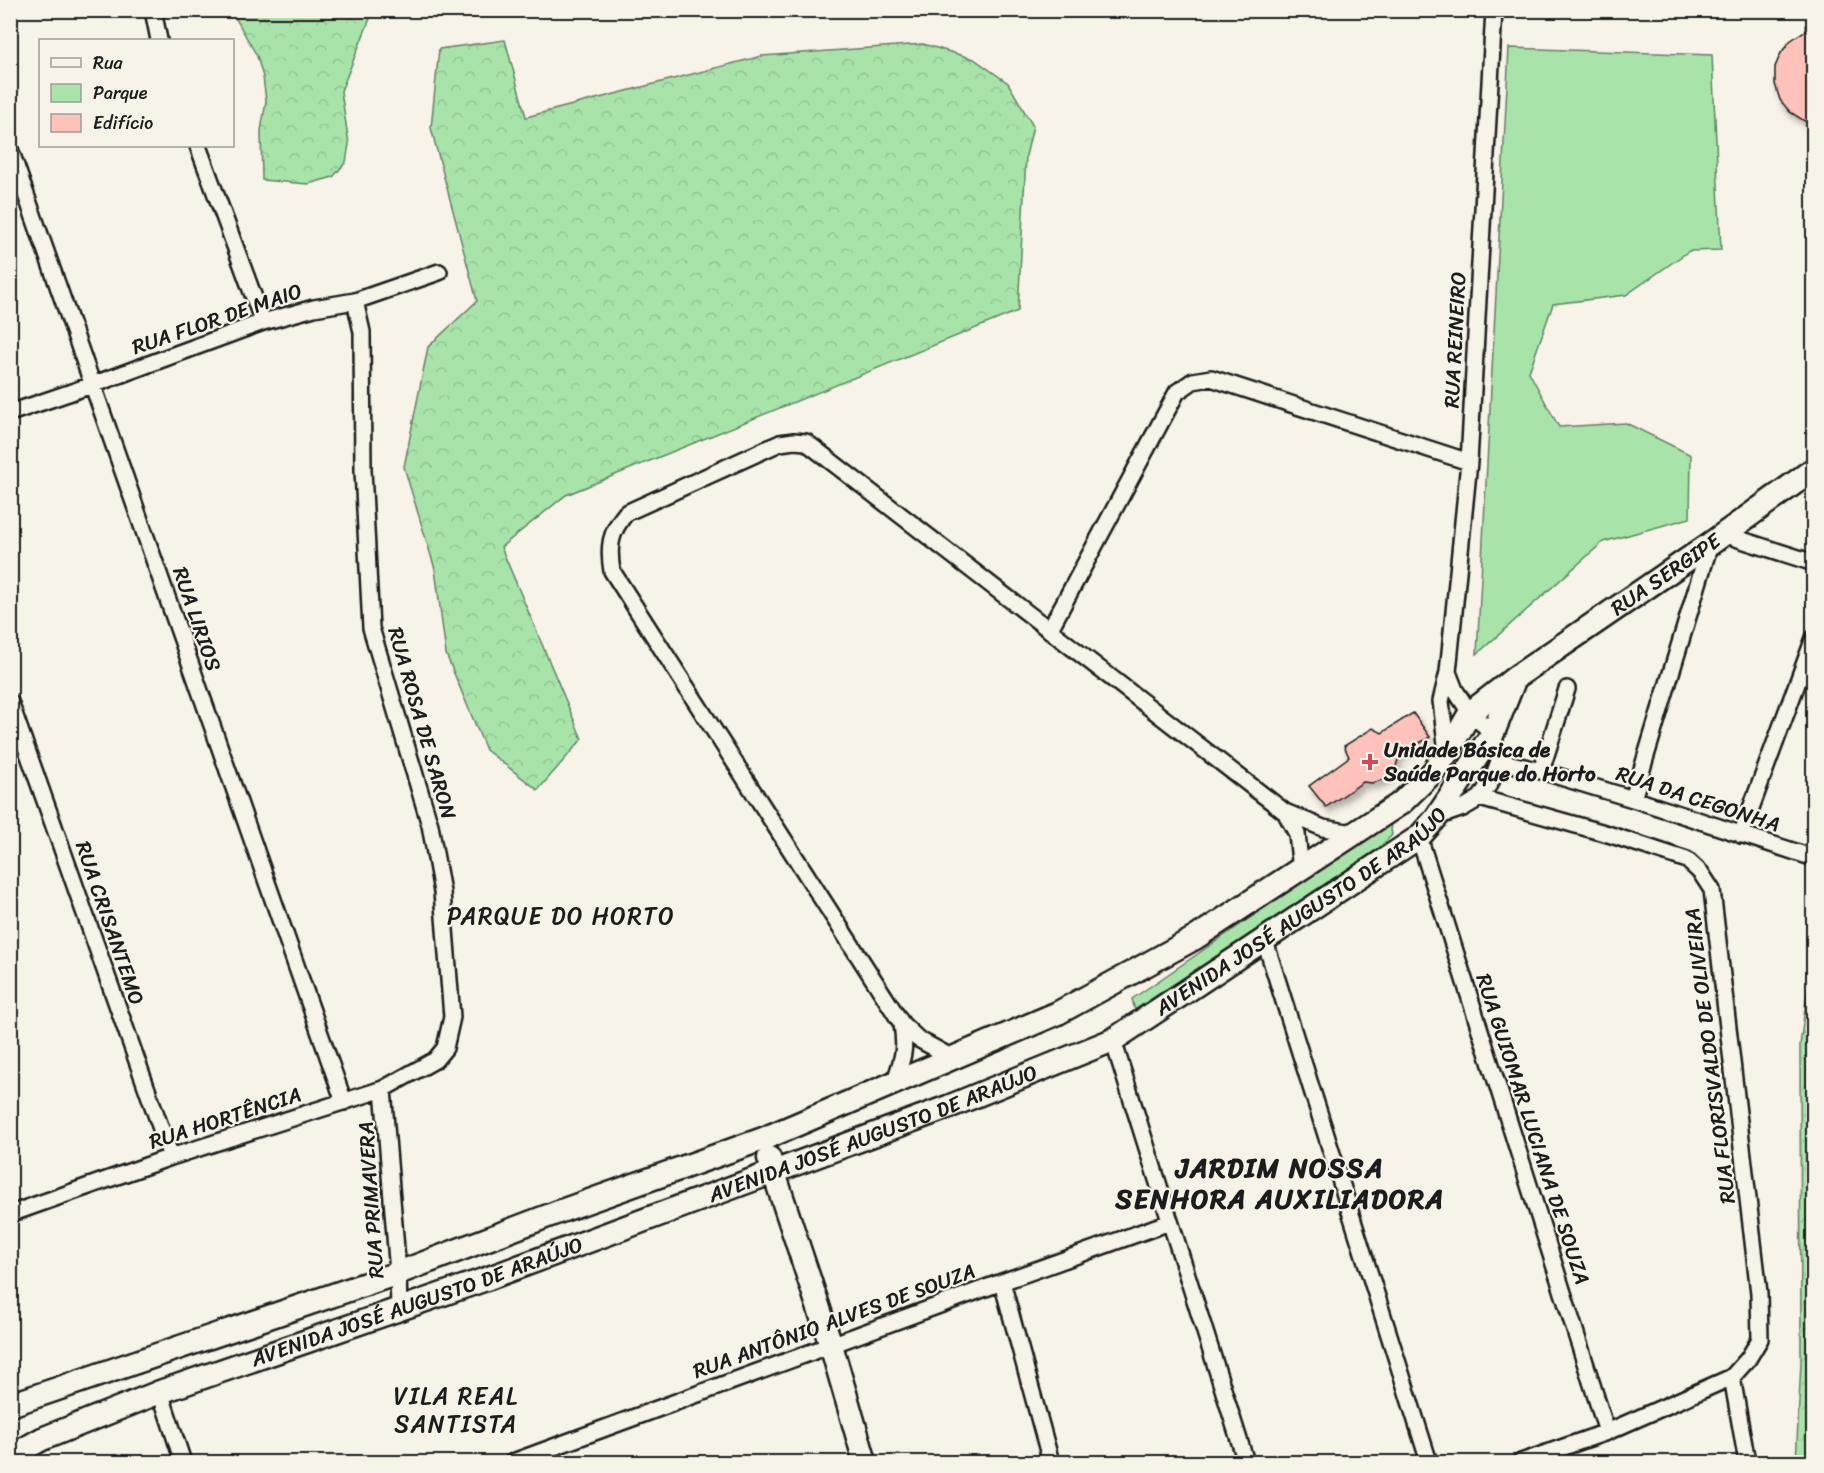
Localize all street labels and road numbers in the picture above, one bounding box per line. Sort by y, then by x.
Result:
street label: RUA REINEIRO [1432,271,1478,409]
street label: RUA FLOR DE MAIO [127,272,307,366]
street label: RUA SERGIPE [1602,522,1730,626]
street label: RUA LIRIOS [161,562,233,676]
street label: RUA ROSA DE SARON [376,622,468,824]
street label: RUA DA CEGONHA [1611,755,1785,843]
street label: AVENIDA JOSÉ AUGUSTO DE ARAÚJO [1146,799,1458,1027]
street label: RUA CRISANTEMO [64,836,156,1010]
street label: RUA FLORISVALDO DE OLIVEIRA [1673,906,1747,1206]
street label: RUA GUIOMAR LUCIANA DE SOUZA [1465,968,1601,1290]
street label: AVENIDA JOSÉ AUGUSTO DE ARAÚJO [702,1054,1043,1214]
street label: RUA HORTÊNCIA [144,1075,306,1161]
street label: RUA PRIMAVERA [347,1120,395,1280]
street label: AVENIDA JOSÉ AUGUSTO DE ARAÚJO [245,1226,588,1378]
street label: RUA ANTÔNIO ALVES DE SOUZA [687,1252,981,1390]

